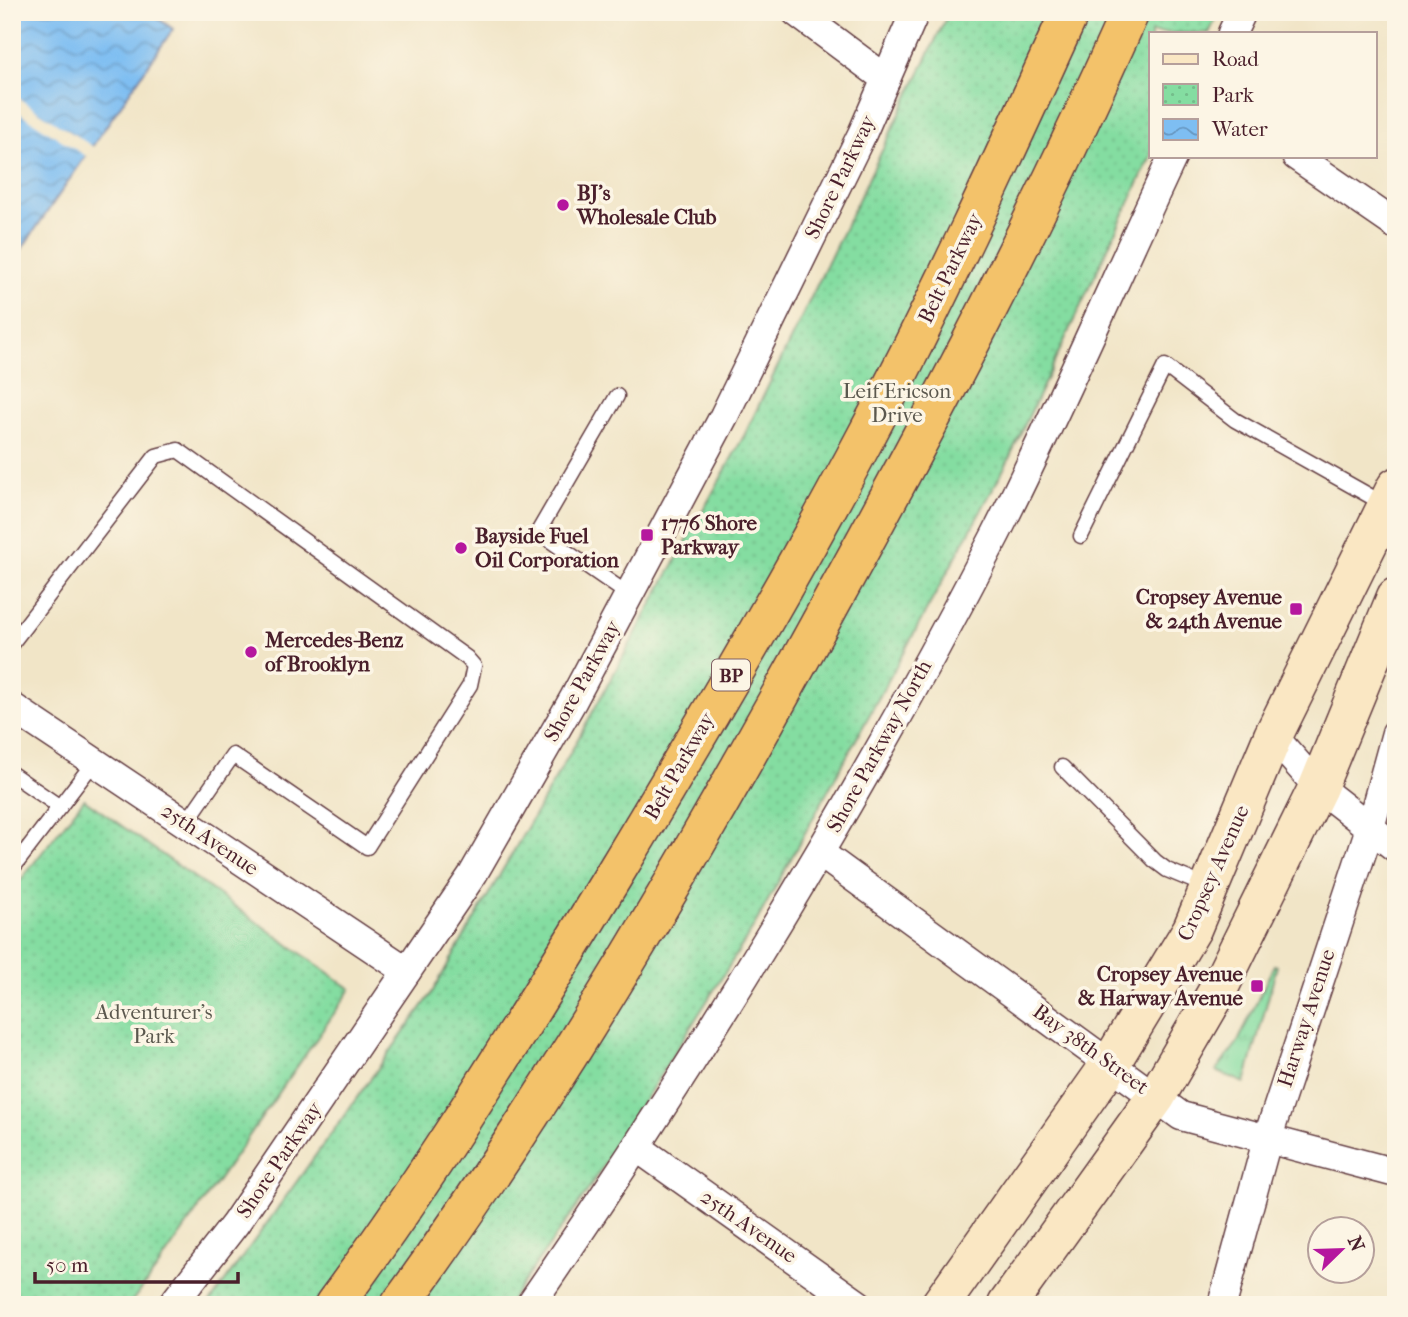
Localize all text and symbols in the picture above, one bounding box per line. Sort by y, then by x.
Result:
legend [1149,32,1376,158]
text: Road [1212,47,1259,71]
text: Park [1212,83,1254,107]
street label: Shore Parkway [800,111,881,243]
text: Water [1211,117,1268,141]
place label: BJ's Wholesale Club [576,181,716,229]
marker: BJ's Wholesale Club [555,197,571,213]
street label: Belt Parkway [913,208,987,327]
park label: Leif Ericson Drive [843,379,951,427]
place label: 1776 Shore Parkway [661,511,757,559]
place label: Bayside Fuel Oil Corporation [475,524,620,572]
marker: 1776 Shore Parkway [639,527,655,543]
marker: Bayside Fuel Oil Corporation [453,540,469,556]
place label: Cropsey Avenue & 24th Avenue [1136,585,1283,634]
marker: Cropsey Avenue & 24th Avenue [1288,601,1304,617]
street label: Shore Parkway [539,616,625,746]
place label: Mercedes-Benz of Brooklyn [264,628,404,676]
marker: Mercedes-Benz of Brooklyn [243,644,259,660]
street label: Shore Parkway North [822,655,936,836]
road number: BP [712,660,750,690]
street label: Belt Parkway [639,708,720,824]
street label: 25th Avenue [157,798,263,880]
street label: Cropsey Avenue [1172,801,1254,945]
street label: Harway Avenue [1272,946,1340,1090]
place label: Cropsey Avenue & Harway Avenue [1078,962,1244,1010]
marker: Cropsey Avenue & Harway Avenue [1249,978,1265,994]
street label: Bay 38th Street [1028,999,1154,1099]
park label: Adventurer’s Park [94,1000,213,1048]
street label: Shore Parkway [231,1097,327,1222]
street label: 25th Avenue [696,1184,802,1268]
north arrow [1306,1216,1376,1286]
text: N [1343,1233,1369,1255]
scale bar [35,1240,238,1284]
text: 50 m [46,1253,89,1277]

